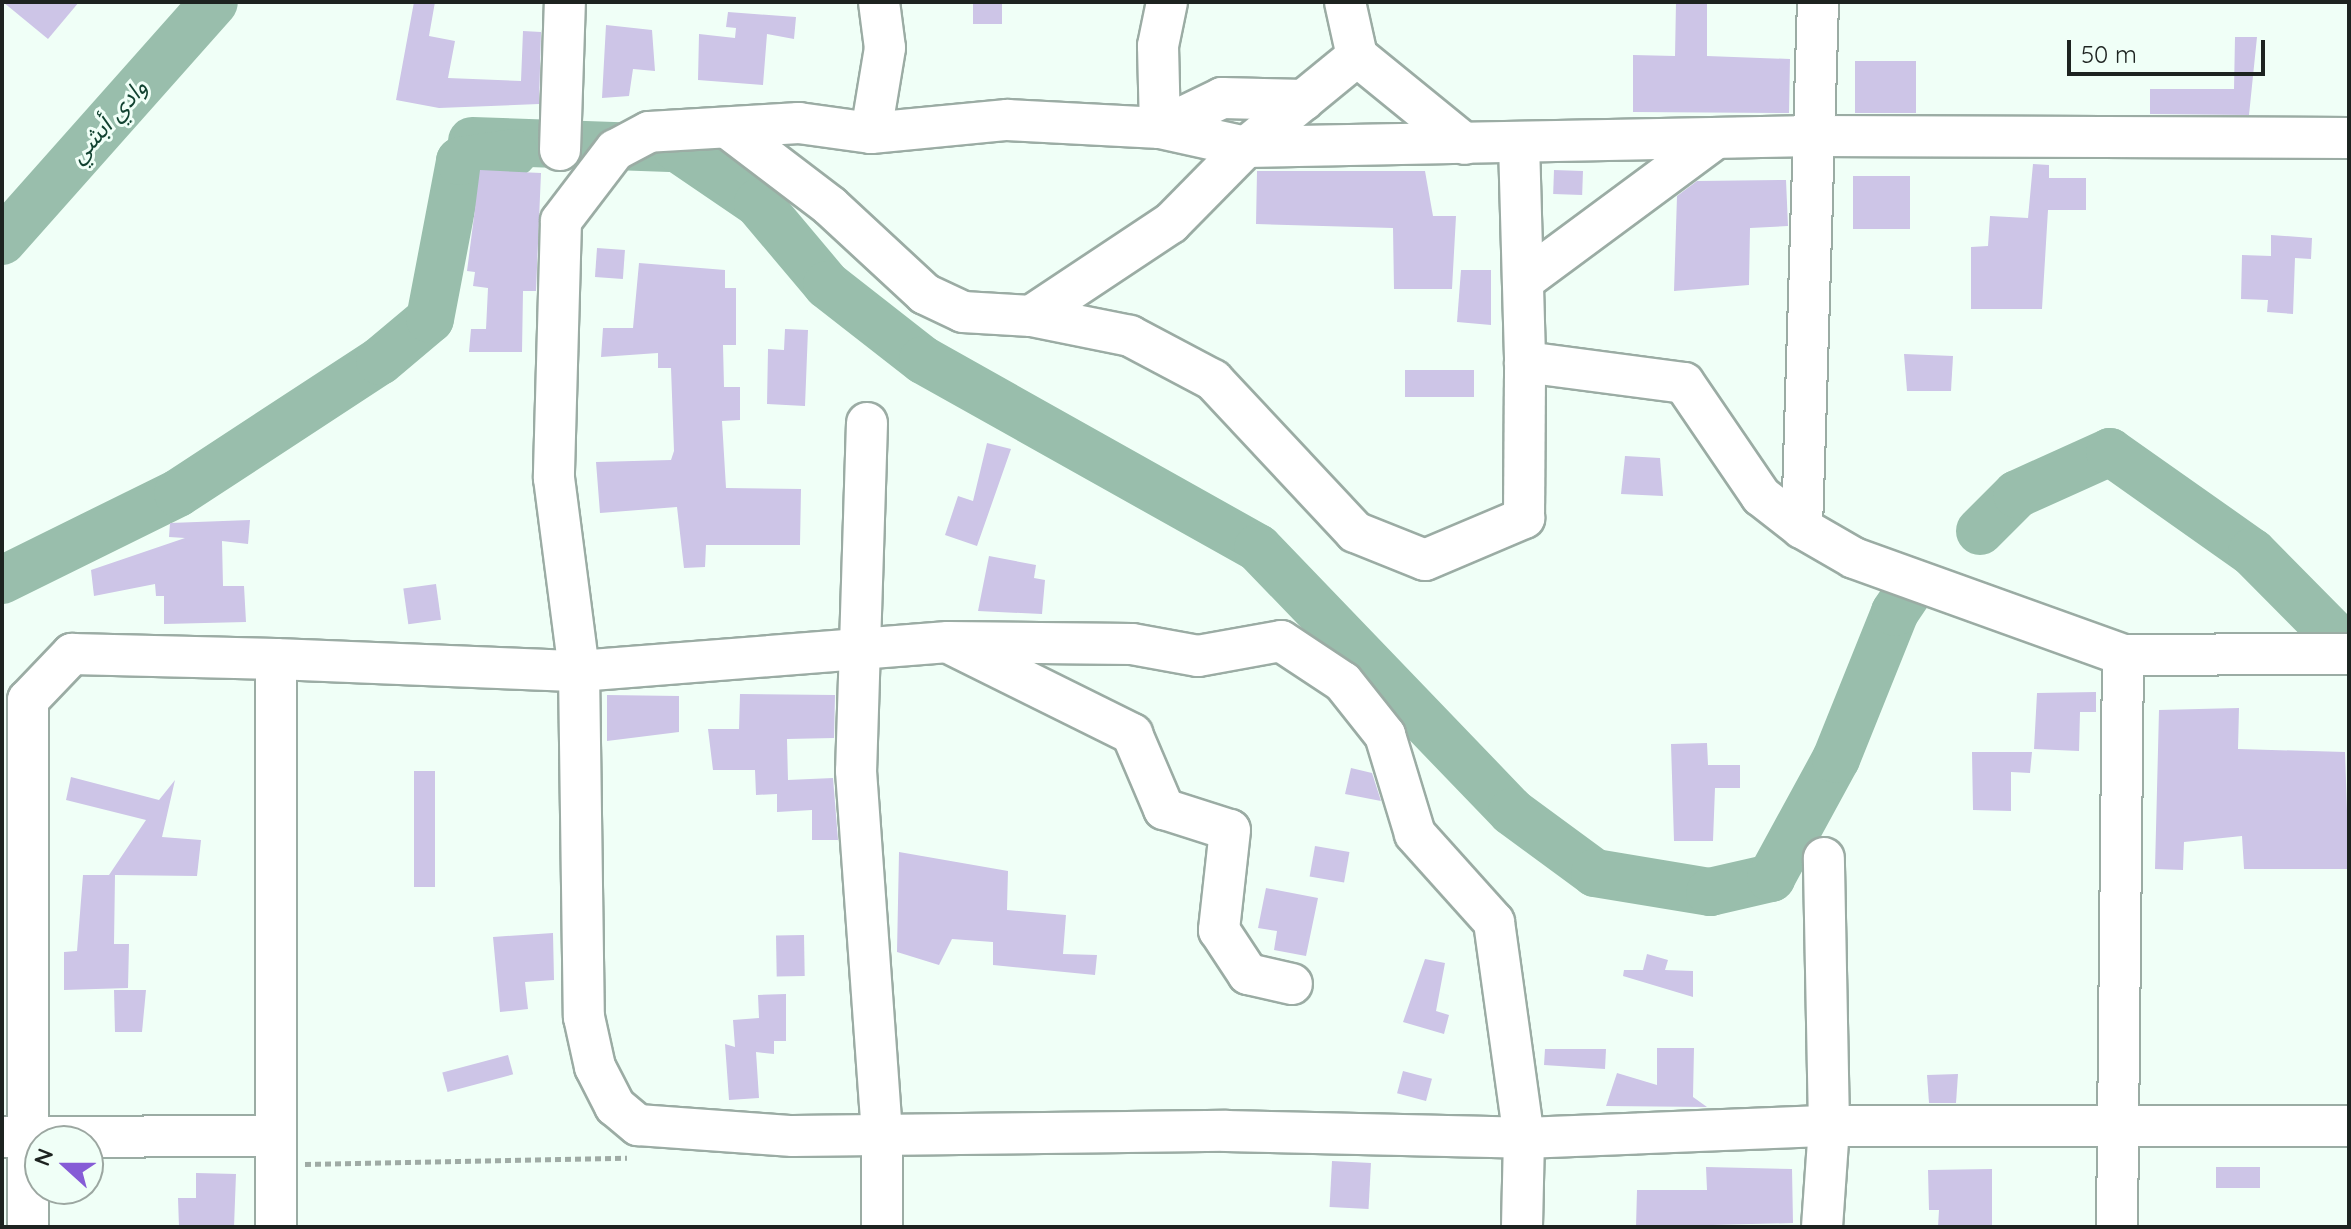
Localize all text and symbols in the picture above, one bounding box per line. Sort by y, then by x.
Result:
scale bar [2071,24,2269,74]
text: 50 m [2081,39,2137,69]
water label: وادي أبشي [63,73,153,169]
north arrow [24,1125,104,1205]
text: N [27,1145,59,1170]

